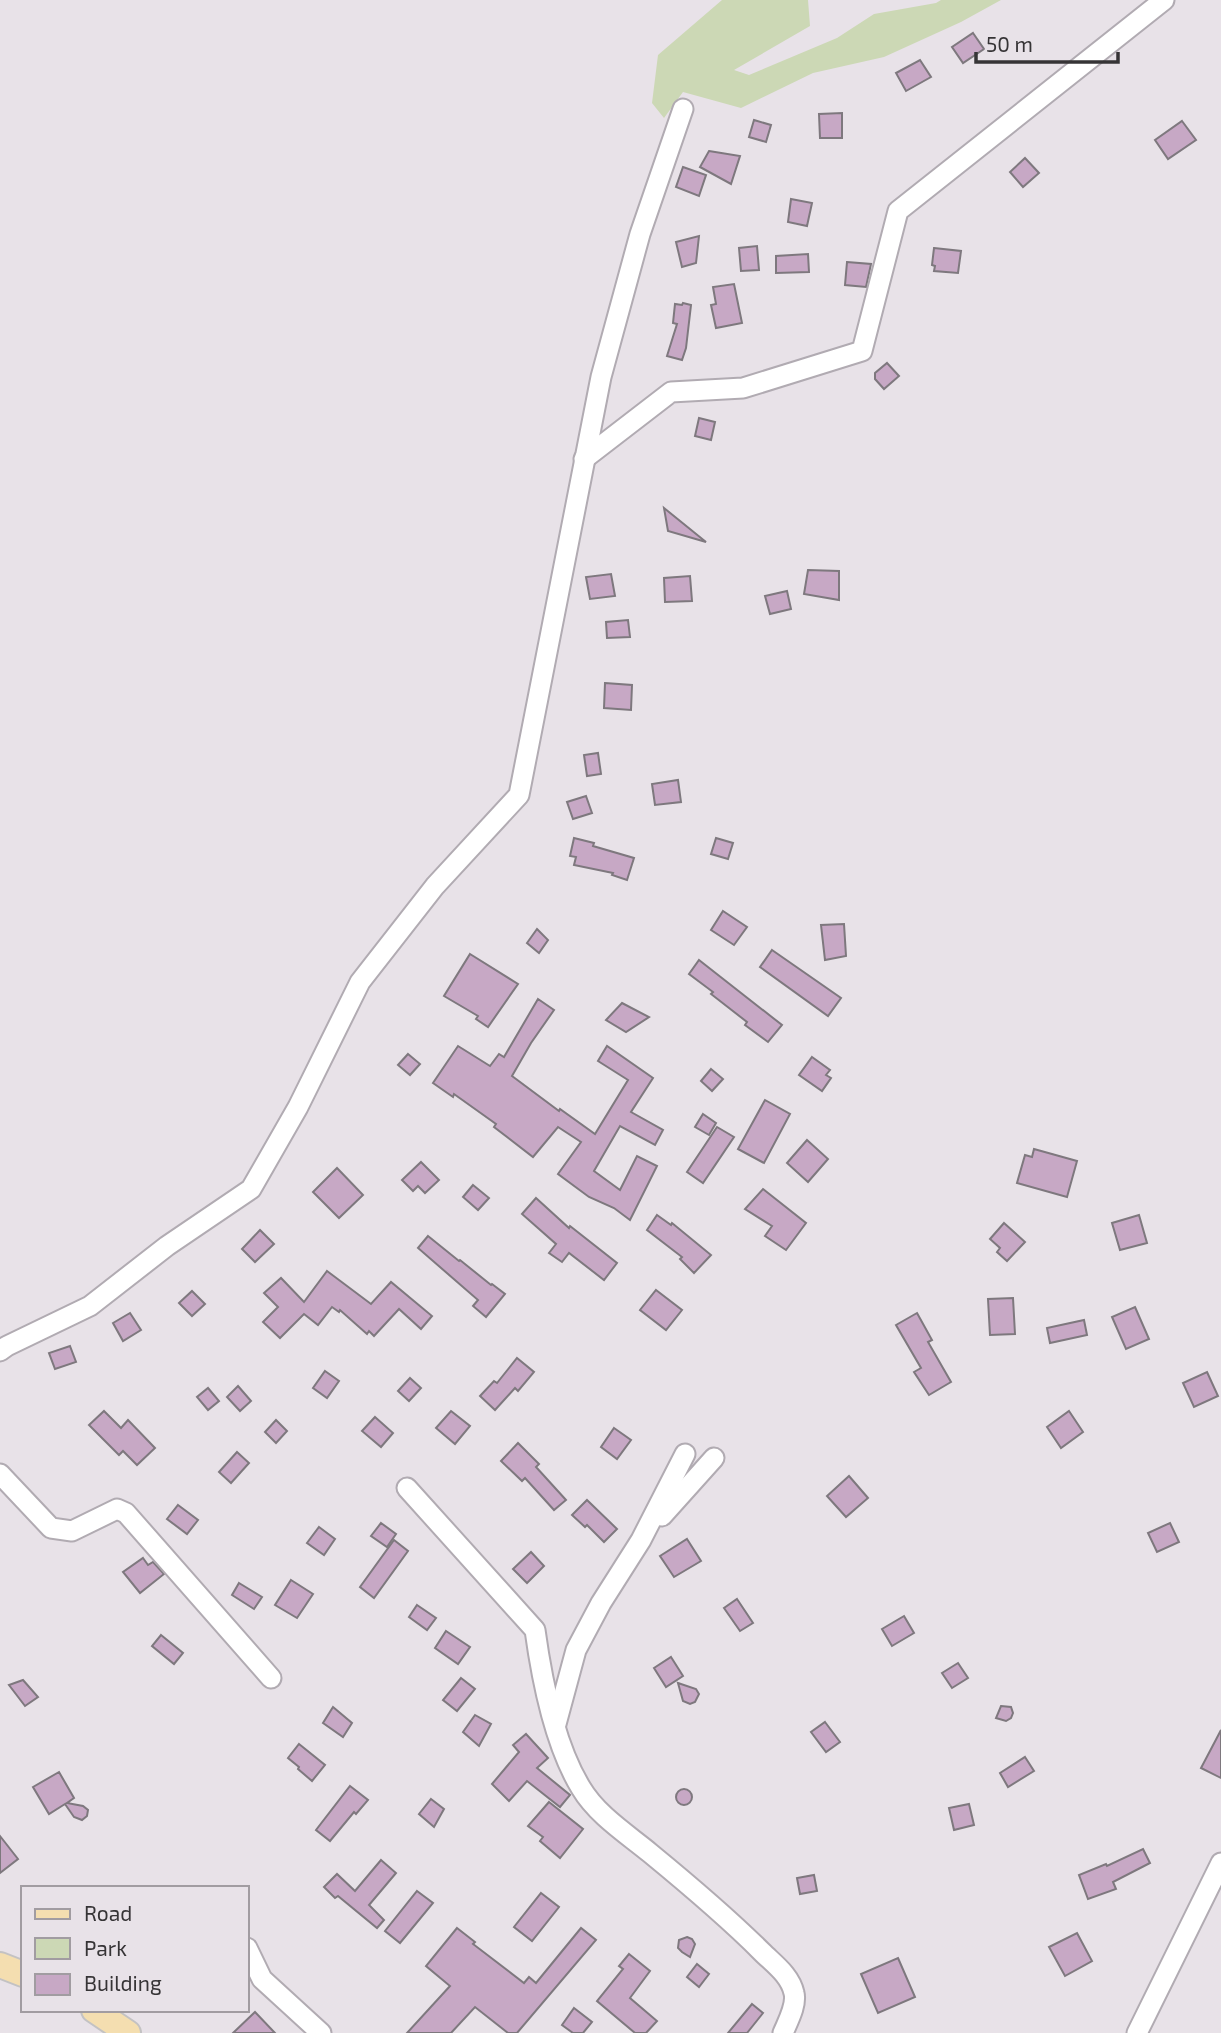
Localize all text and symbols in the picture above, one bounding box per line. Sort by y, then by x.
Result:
scale bar [976,21,1118,65]
text: 50 m [986,31,1033,56]
legend [21,1886,248,2012]
text: Road [84,1900,132,1925]
text: Park [84,1935,127,1960]
text: Building [84,1970,162,1995]

